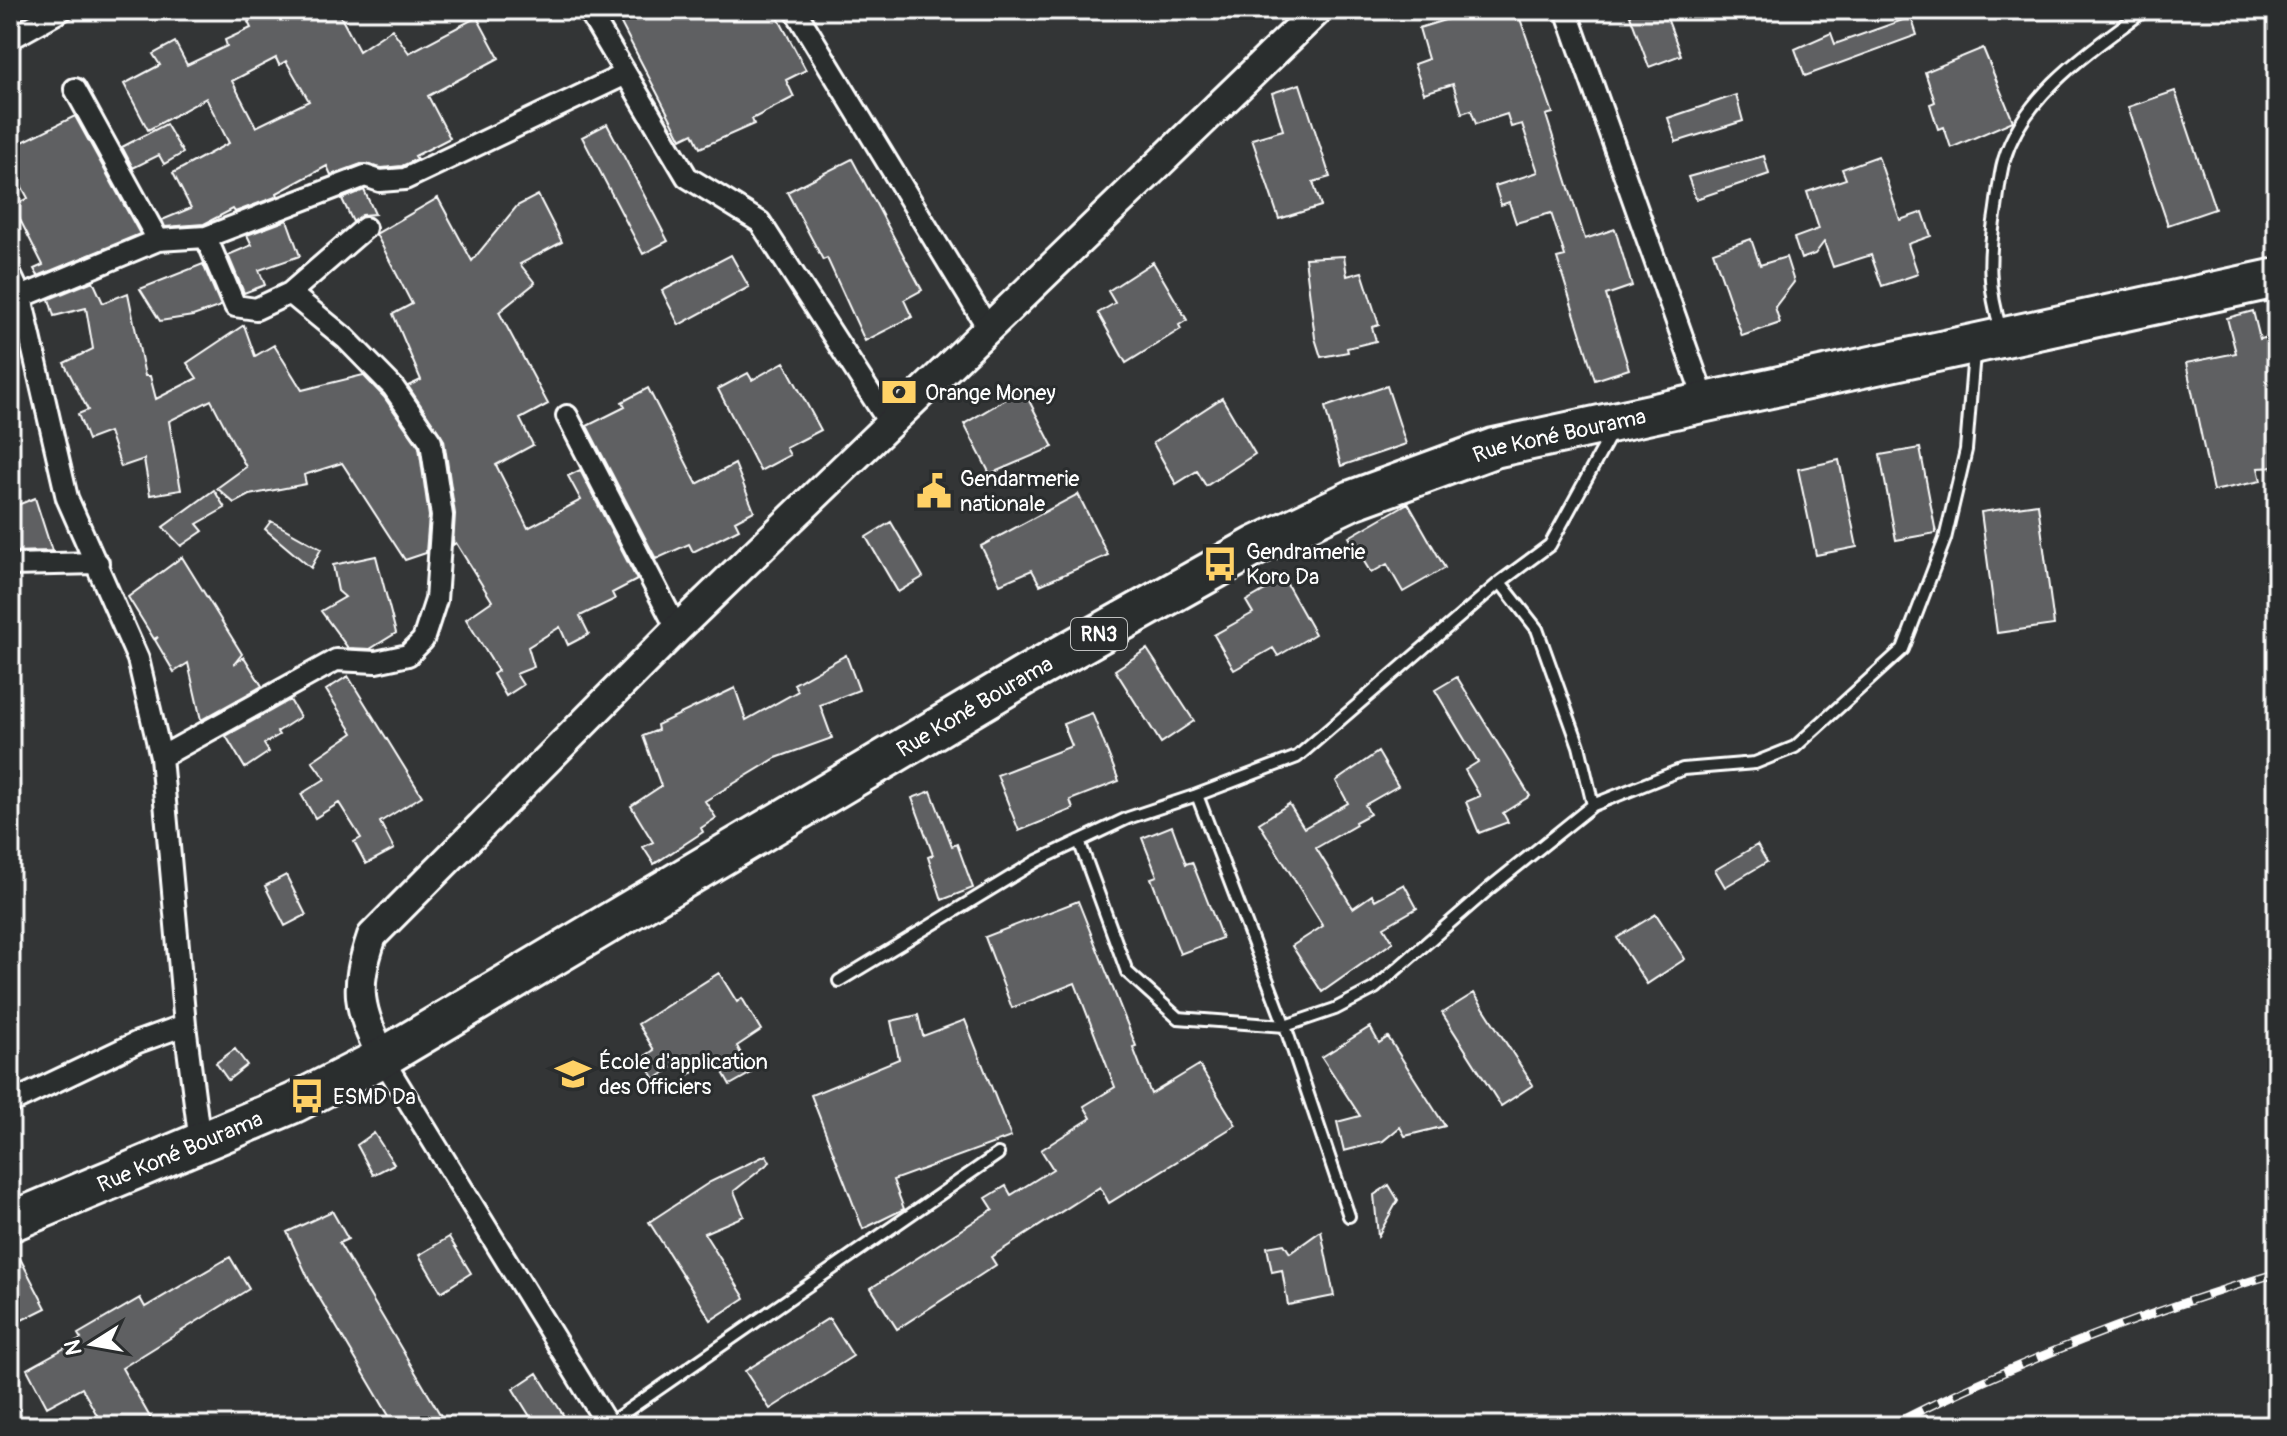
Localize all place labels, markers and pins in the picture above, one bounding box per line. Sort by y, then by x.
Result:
bank icon: Orange Money [880,373,918,411]
place label: Orange Money [925,379,1056,407]
place label: Gendarmerie nationale [960,465,1079,518]
public building icon: Gendarmerie nationale [915,472,953,510]
place label: Gendramerie Koro Da [1246,538,1365,591]
bus stop icon: Gendramerie Koro Da [1201,545,1239,583]
place label: École d'application des Officiers [599,1048,768,1101]
school or university icon: École d'application des Officiers [554,1055,592,1093]
bus stop icon: ESMD Da [288,1077,326,1115]
place label: ESMD Da [333,1083,416,1111]

